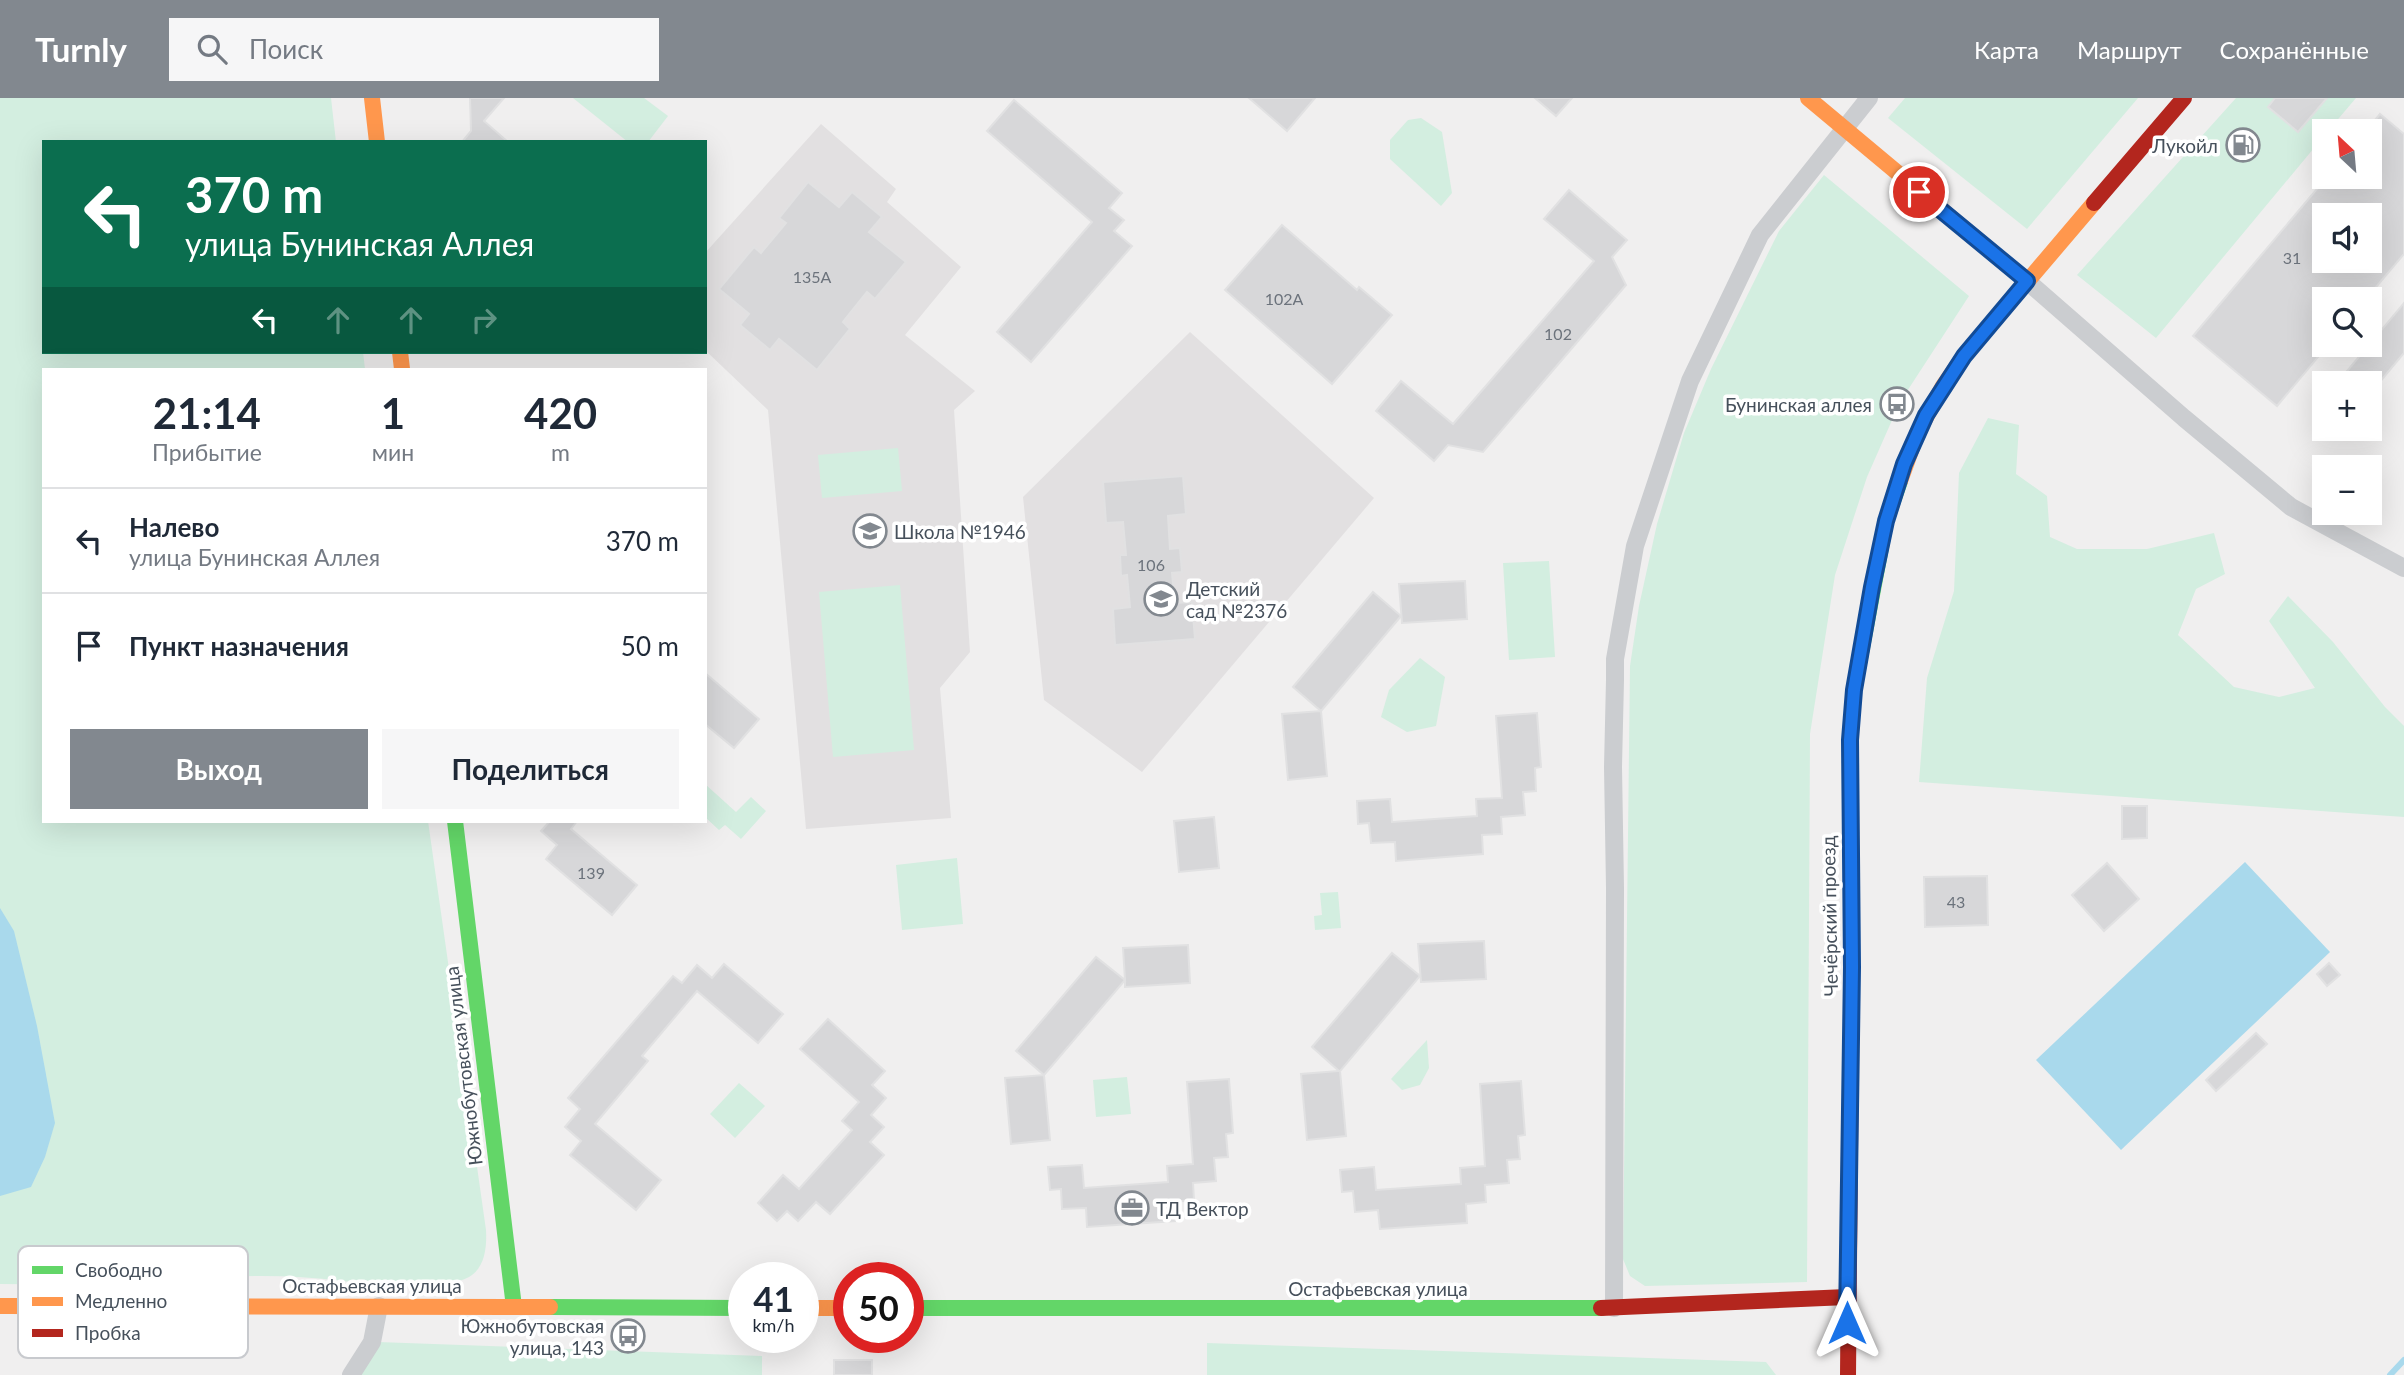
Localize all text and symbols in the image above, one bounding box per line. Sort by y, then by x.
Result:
search box [169,18,659,81]
text: Turnly [35,29,127,69]
icon: search [193,30,231,68]
text: Поиск [249,33,323,65]
text: Карта [1974,35,2039,64]
text: Маршрут [2077,35,2182,64]
text: Сохранённые [2220,35,2369,64]
north arrow [2312,119,2382,189]
map controls [2312,119,2382,525]
fuel station icon: Лукойл [2224,126,2262,164]
place label: Лукойл [2151,134,2218,157]
pin [1889,162,1949,222]
text: 370 m [185,165,323,223]
icon: left [70,168,161,259]
icon: arrive [1900,173,1938,211]
button: sound [2312,203,2382,273]
text: улица Бунинская Аллея [185,224,534,263]
house number: 31 [2283,248,2301,267]
house number: 135А [793,267,832,286]
button: search [2312,287,2382,357]
house number: 102А [1265,289,1304,308]
icon: left [246,301,284,339]
icon: ahead [319,301,357,339]
icon: ahead [392,301,430,339]
icon: right [465,301,503,339]
house number: 102 [1544,324,1572,343]
button: + [2312,371,2382,441]
bus stop icon: Бунинская аллея [1878,385,1916,423]
text: 21:14 [153,388,261,438]
text: 1 [381,388,405,438]
text: 420 [524,388,597,438]
place label: Бунинская аллея [1725,393,1872,416]
text: Прибытие [152,438,262,466]
text: мин [372,438,414,466]
text: m [551,438,570,466]
button: − [2312,455,2382,525]
text: Налево [129,511,219,543]
school or university icon: Школа №1946 [851,512,889,550]
place label: Школа №1946 [894,520,1026,543]
icon: left [70,522,108,560]
text: 370 m [606,525,679,557]
text: улица Бунинская Аллея [129,543,380,571]
house number: 106 [1137,555,1165,574]
place label: Детский сад №2376 [1186,577,1287,622]
school or university icon: Детский сад №2376 [1142,580,1180,618]
icon: arrive [70,627,108,665]
text: Пункт назначения [129,630,349,662]
text: 50 m [621,630,679,662]
button: Выход [70,729,368,809]
button: Поделиться [382,729,679,809]
street label: Чечёрский проезд [1816,835,1842,997]
house number: 139 [577,863,605,882]
house number: 43 [1947,892,1965,911]
street label: Южнобутовская улица [439,965,487,1167]
office icon: ТД Вектор [1113,1189,1151,1227]
place label: ТД Вектор [1156,1197,1249,1220]
legend [18,1246,248,1358]
text: Свободно [75,1258,163,1281]
speed limit sign: 50 [833,1262,924,1353]
street label: Остафьевская улица [282,1274,462,1297]
text: 41 [753,1277,794,1319]
street label: Остафьевская улица [1288,1277,1468,1300]
position arrow [1810,1286,1884,1360]
text: Медленно [75,1289,167,1312]
place label: Южнобутовская улица, 143 [460,1314,604,1359]
text: km/h [752,1314,795,1336]
bus stop icon: Южнобутовская улица, 143 [609,1317,647,1355]
text: Пробка [75,1321,141,1344]

